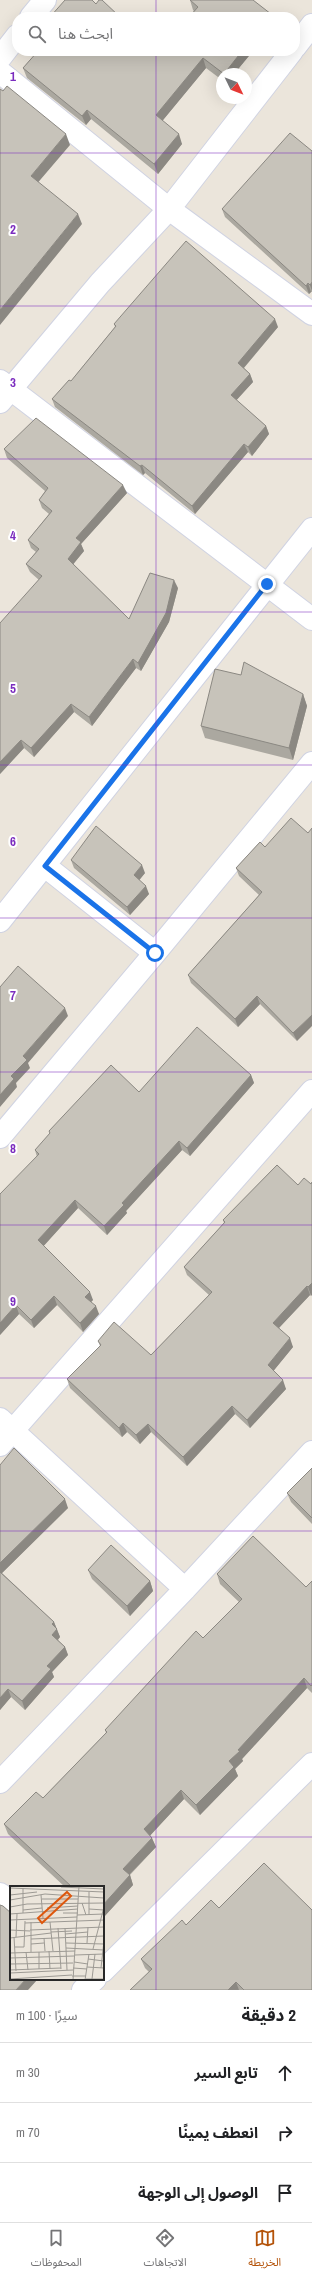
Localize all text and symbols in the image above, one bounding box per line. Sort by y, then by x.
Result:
search box [12,12,300,56]
icon: search [26,23,48,45]
text: ابحث هنا [58,23,113,44]
text: 1 [10,68,16,85]
north arrow [216,68,252,104]
text: 2 [10,221,16,238]
text: 3 [10,374,16,391]
text: 4 [10,527,16,544]
route end [258,575,276,593]
text: 5 [10,680,16,697]
text: 6 [10,833,16,850]
route start [146,944,164,962]
text: 7 [10,987,16,1004]
text: 8 [10,1140,16,1157]
text: 9 [10,1293,16,1310]
inset map [10,1886,104,1980]
text: 2 دقيقة [242,2003,296,2026]
text: سيرًا · 100 m [16,2007,78,2024]
text: تابع السير [194,2062,258,2083]
icon: ahead [274,2062,296,2084]
text: 30 m [16,2064,40,2081]
text: انعطف يمينًا [178,2122,258,2143]
icon: right [274,2122,296,2144]
text: 70 m [16,2124,40,2141]
text: الوصول إلى الوجهة [138,2182,258,2203]
icon: arrive [274,2182,296,2204]
tab: المحفوظات [31,2227,82,2274]
tab: الاتجاهات [144,2227,187,2274]
tab: الخريطة [248,2227,281,2274]

